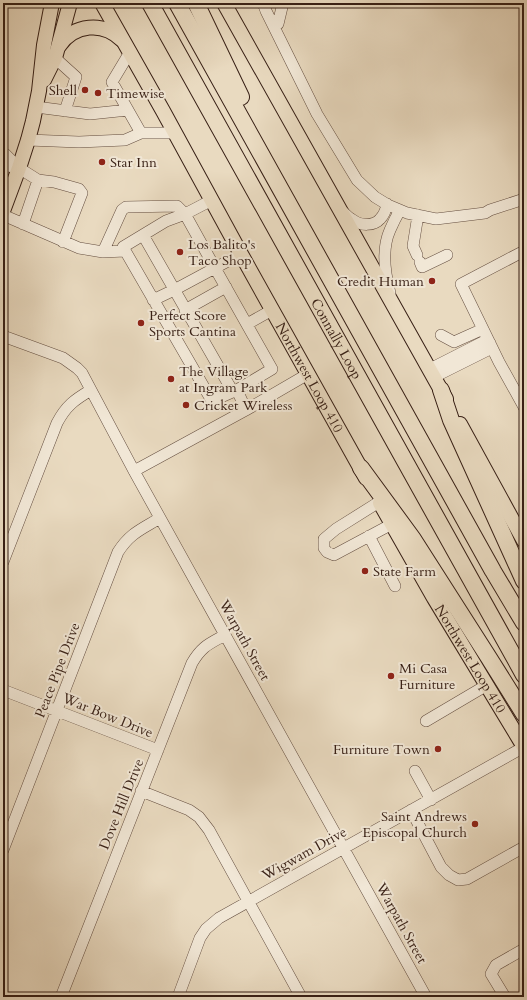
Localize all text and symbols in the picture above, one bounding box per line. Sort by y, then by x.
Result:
place label: Shell [49,81,77,100]
place label: Timewise [106,84,165,103]
marker: Shell [80,85,90,95]
marker: Timewise [93,88,103,98]
place label: Star Inn [110,153,157,172]
marker: Star Inn [97,157,107,167]
place label: Los Balito's Taco Shop [188,235,256,270]
marker: Los Balito's Taco Shop [175,247,185,257]
place label: Credit Human [337,272,424,291]
marker: Credit Human [427,276,437,286]
street label: Connally Loop [306,295,366,383]
place label: Perfect Score Sports Cantina [149,306,236,341]
marker: Perfect Score Sports Cantina [136,318,146,328]
street label: Northwest Loop 410 [271,319,348,436]
place label: The Village at Ingram Park [179,362,268,397]
marker: The Village at Ingram Park [166,374,176,384]
place label: Cricket Wireless [194,396,293,415]
marker: Cricket Wireless [181,400,191,410]
place label: State Farm [373,562,436,581]
marker: State Farm [360,566,370,576]
street label: Warpath Street [214,596,275,685]
street label: Northwest Loop 410 [430,601,510,717]
street label: Peace Pipe Drive [31,620,84,721]
place label: Mi Casa Furniture [399,659,455,694]
marker: Mi Casa Furniture [386,671,396,681]
street label: War Bow Drive [59,688,156,742]
place label: Furniture Town [333,740,430,759]
marker: Furniture Town [433,744,443,754]
street label: Dove Hill Drive [95,756,148,852]
place label: Saint Andrews Episcopal Church [362,807,467,842]
marker: Saint Andrews Episcopal Church [470,819,480,829]
street label: Wigwam Drive [258,822,350,885]
street label: Warpath Street [371,879,432,968]

